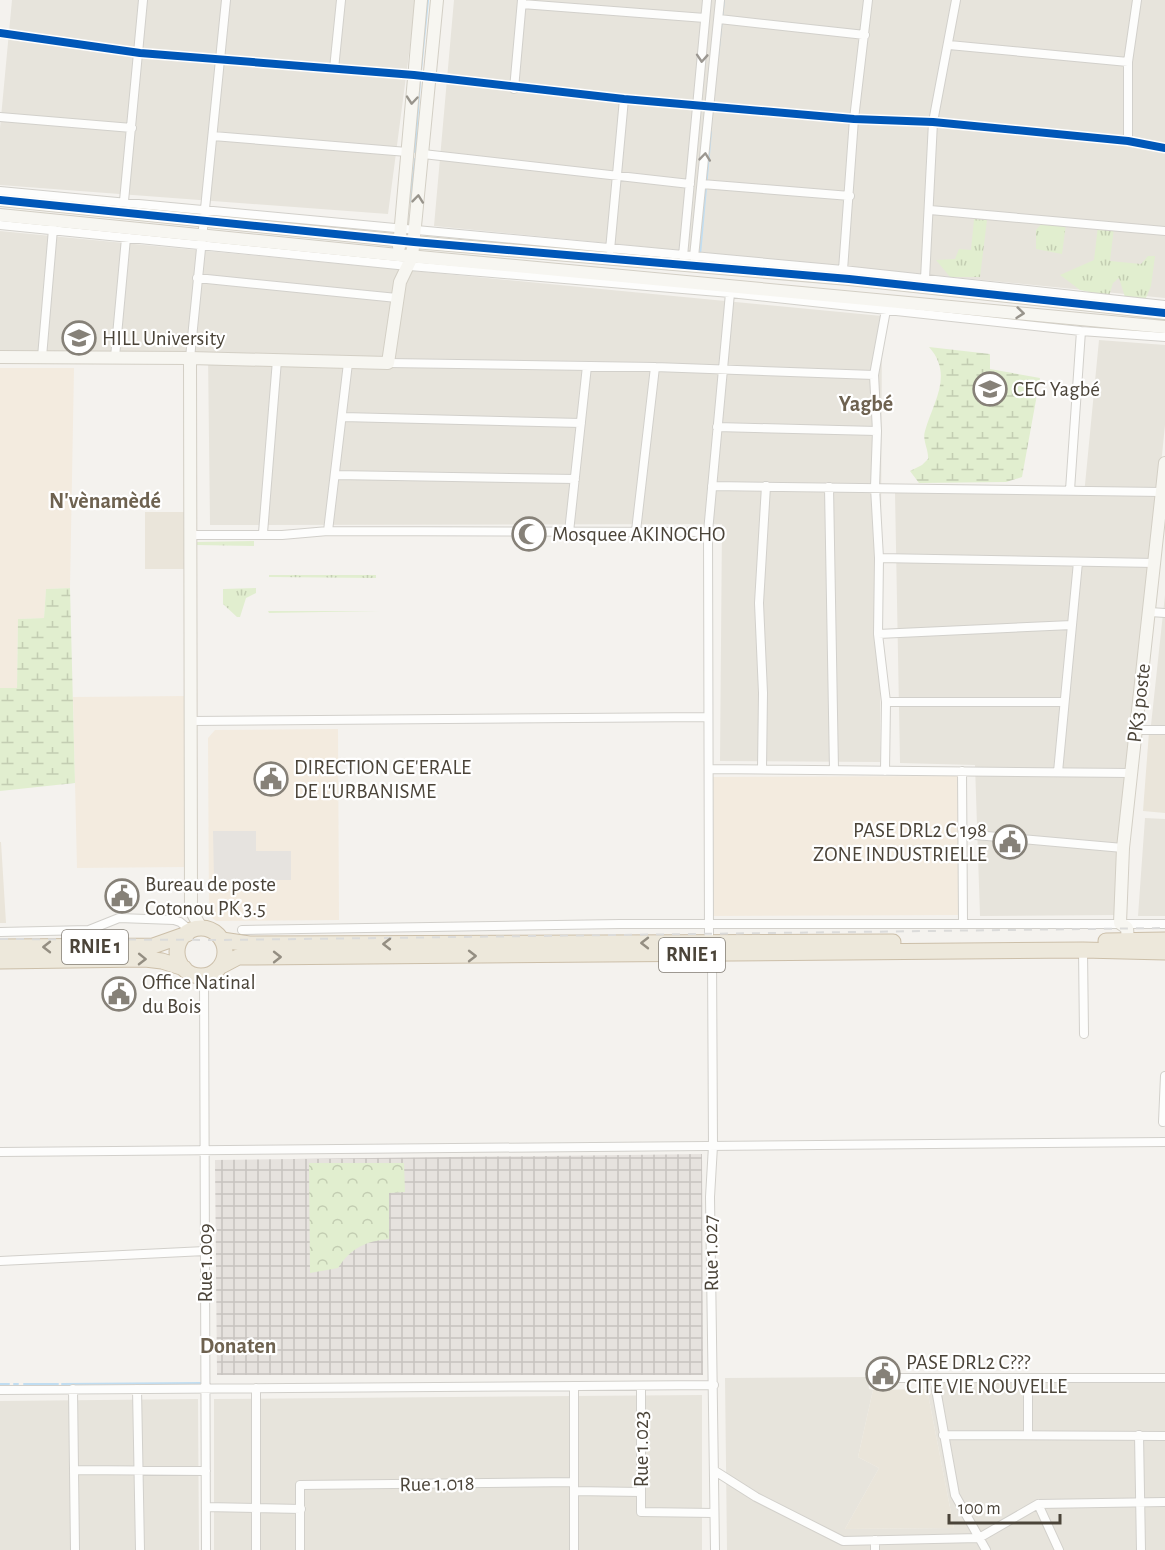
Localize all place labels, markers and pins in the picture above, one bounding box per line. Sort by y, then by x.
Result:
school or university icon: HILL University [61,320,97,356]
place label: HILL University [102,328,225,349]
school or university icon: CEG Yagbé [972,371,1008,407]
place label: CEG Yagbé [1013,379,1100,400]
mosque icon: Mosquee AKINOCHO [511,516,547,552]
place label: Mosquee AKINOCHO [552,524,725,545]
place label: DIRECTION GE'ERALE DE L'URBANISME [294,757,471,802]
public building icon: DIRECTION GE'ERALE DE L'URBANISME [253,761,289,797]
place label: PASE DRL2 C 198 ZONE INDUSTRIELLE [813,820,987,865]
public building icon: PASE DRL2 C 198 ZONE INDUSTRIELLE [992,824,1028,860]
place label: Bureau de poste Cotonou PK 3.5 [145,874,276,919]
public building icon: Bureau de poste Cotonou PK 3.5 [104,878,140,914]
place label: Office Natinal du Bois [142,972,256,1017]
public building icon: Office Natinal du Bois [101,976,137,1012]
place label: PASE DRL2 C??? CITE VIE NOUVELLE [906,1352,1067,1397]
public building icon: PASE DRL2 C??? CITE VIE NOUVELLE [865,1356,901,1392]

